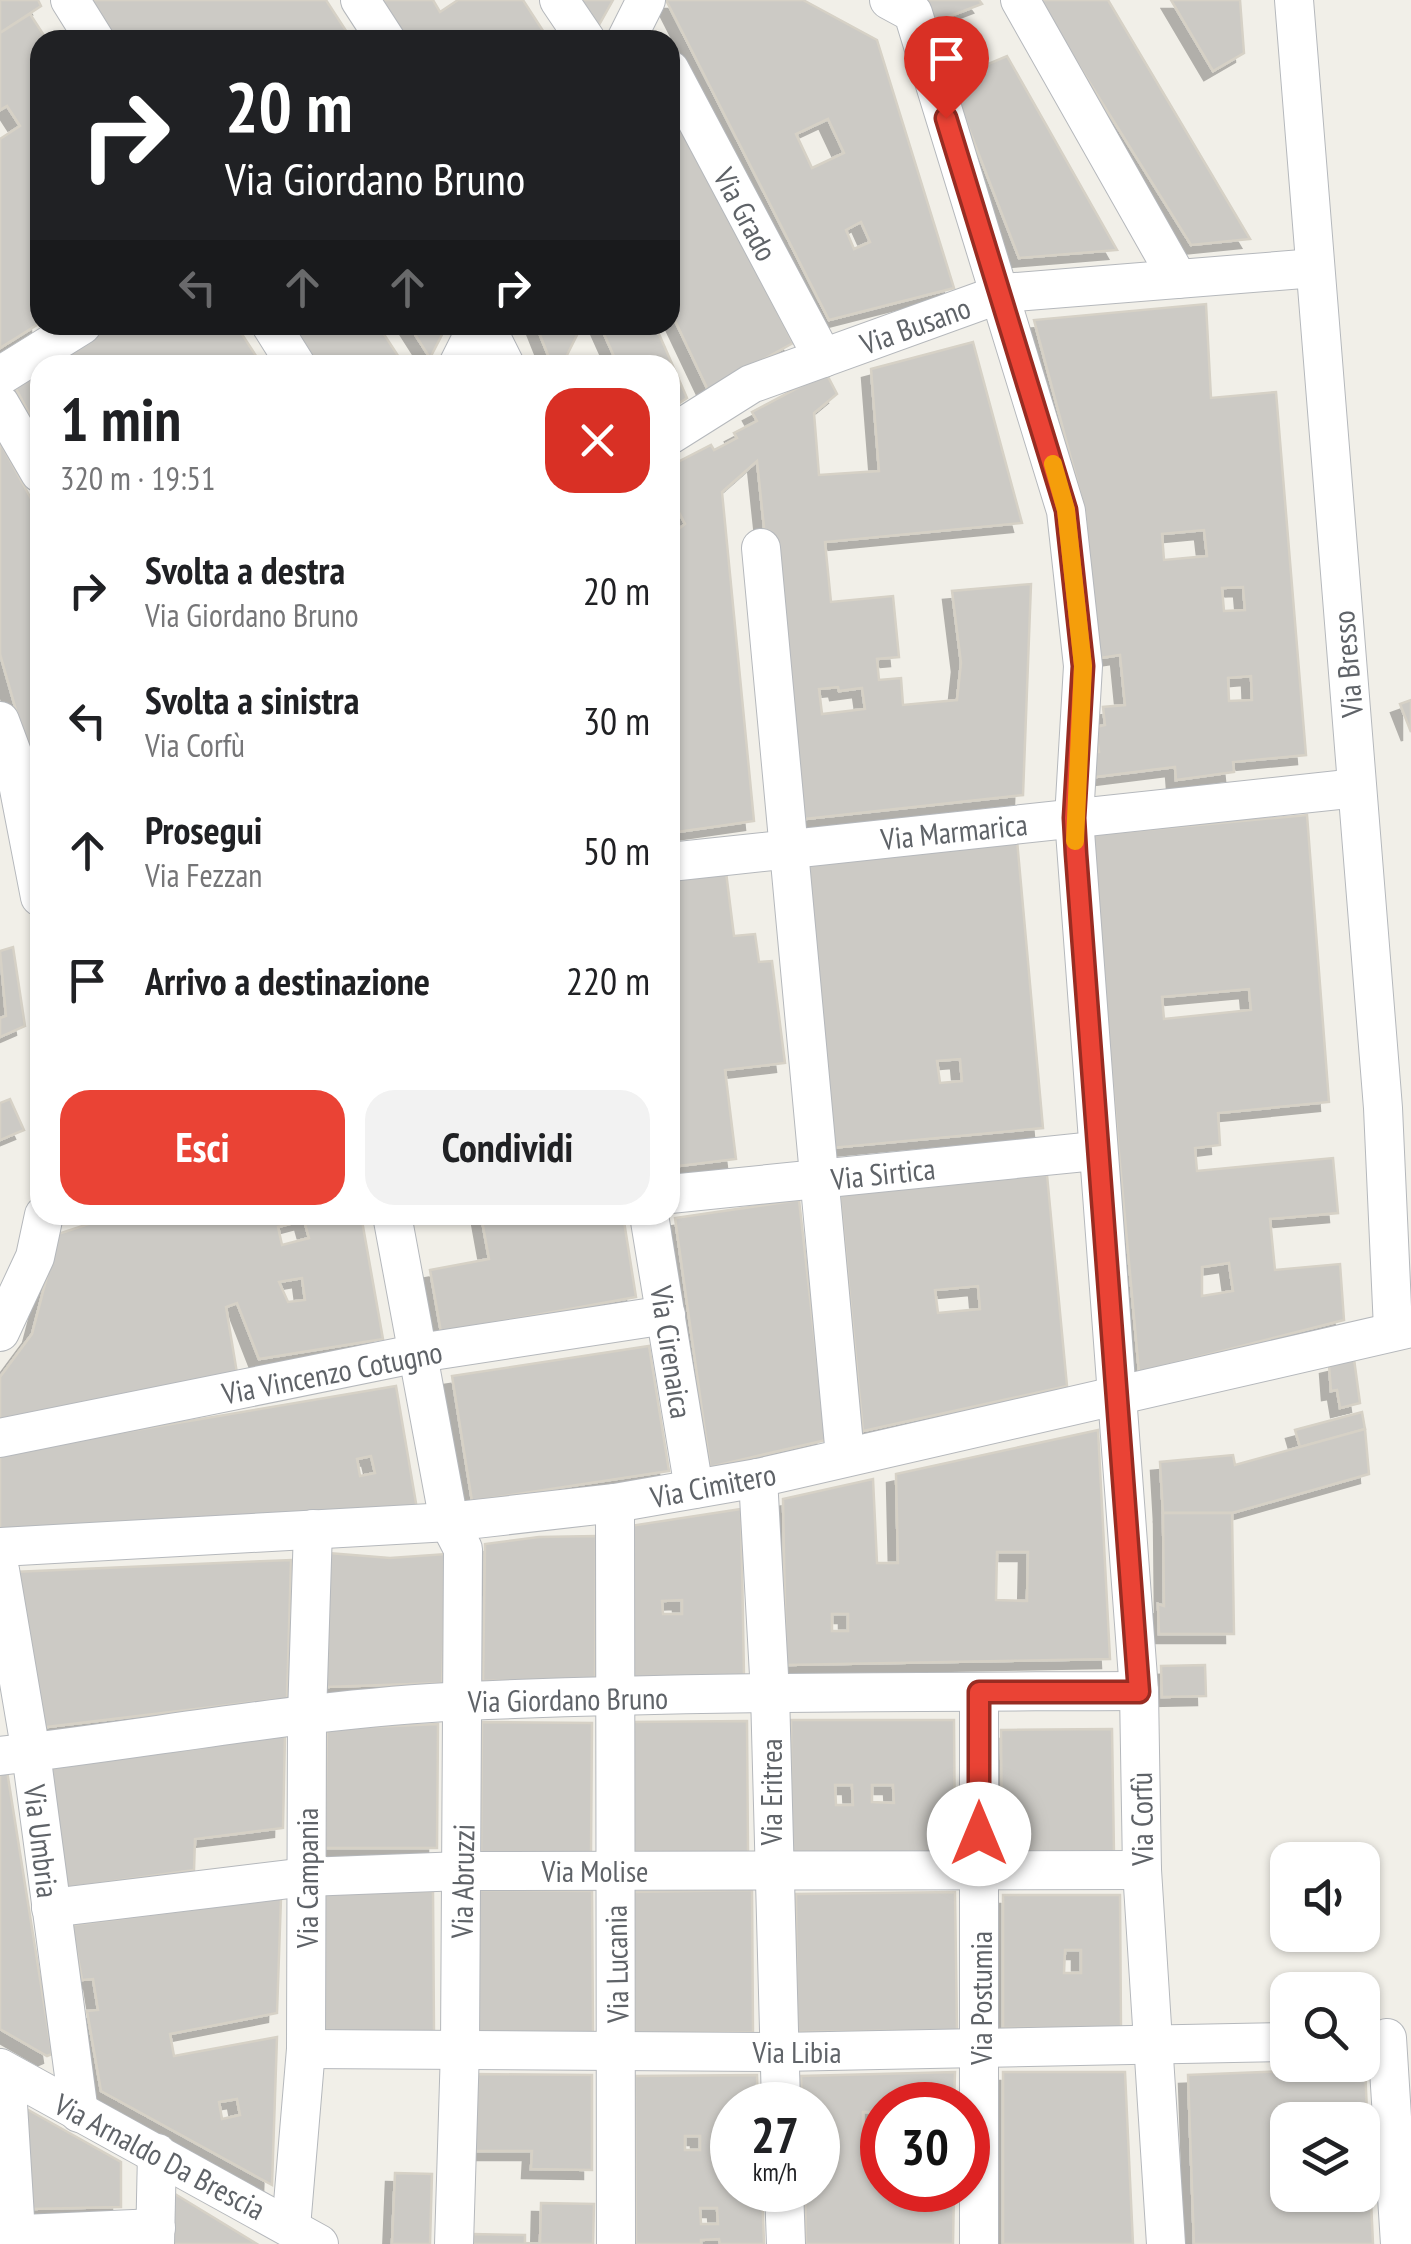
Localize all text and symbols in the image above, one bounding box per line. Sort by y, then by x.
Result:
pin [904,16,989,119]
icon: arrive [919,31,974,86]
text: 20 m [225,61,353,151]
icon: right [60,70,190,200]
text: Via Giordano Bruno [225,149,525,207]
street label: Via Grado [705,160,787,267]
icon: left [170,260,225,315]
icon: ahead [275,260,330,315]
icon: ahead [380,260,435,315]
icon: right [485,260,540,315]
street label: Via Busano [854,287,975,363]
text: 1 min [60,380,181,458]
button: close [545,388,650,493]
text: 320 m · 19:51 [60,457,215,499]
text: Svolta a destra [145,545,345,594]
icon: right [60,563,115,618]
text: 20 m [583,566,650,615]
text: Via Giordano Bruno [145,594,359,636]
street label: Via Bresso [1323,609,1371,720]
text: Svolta a sinistra [145,675,359,724]
icon: left [60,693,115,748]
text: 30 m [583,696,650,745]
text: Via Corfù [145,724,245,766]
street label: Via Marmarica [878,804,1029,858]
text: Prosegui [145,805,262,854]
icon: ahead [60,823,115,878]
text: 50 m [583,826,650,875]
text: Via Fezzan [145,854,262,896]
icon: arrive [60,953,115,1008]
text: Arrivo a destinazione [145,956,430,1005]
text: 220 m [566,956,650,1005]
button: Esci [60,1090,345,1205]
button: Condividi [365,1090,650,1205]
street label: Via Sirtica [828,1148,937,1198]
street label: Via Cirenaica [642,1282,702,1421]
street label: Via Vincenzo Cotugno [218,1332,445,1413]
street label: Via Cimitero [646,1454,779,1516]
street label: Via Giordano Bruno [467,1678,668,1720]
street label: Via Eritrea [751,1738,790,1847]
street label: Via Corfù [1121,1772,1161,1867]
street label: Via Umbria [16,1781,68,1900]
position arrow [927,1782,1031,1886]
street label: Via Campania [287,1808,326,1949]
street label: Via Abruzzi [441,1823,482,1940]
map controls [1270,1842,1380,2212]
button: sound [1270,1842,1380,1952]
street label: Via Molise [541,1851,648,1890]
street label: Via Lucania [595,1905,637,2024]
street label: Via Postumia [961,1931,1000,2066]
button: search [1270,1972,1380,2082]
street label: Via Libia [751,2032,842,2071]
speed limit sign: 30 [860,2082,990,2212]
street label: Via Arnaldo Da Brescia [47,2084,272,2228]
text: 27 [751,2102,799,2167]
button: layers [1270,2102,1380,2212]
text: km/h [753,2156,797,2188]

